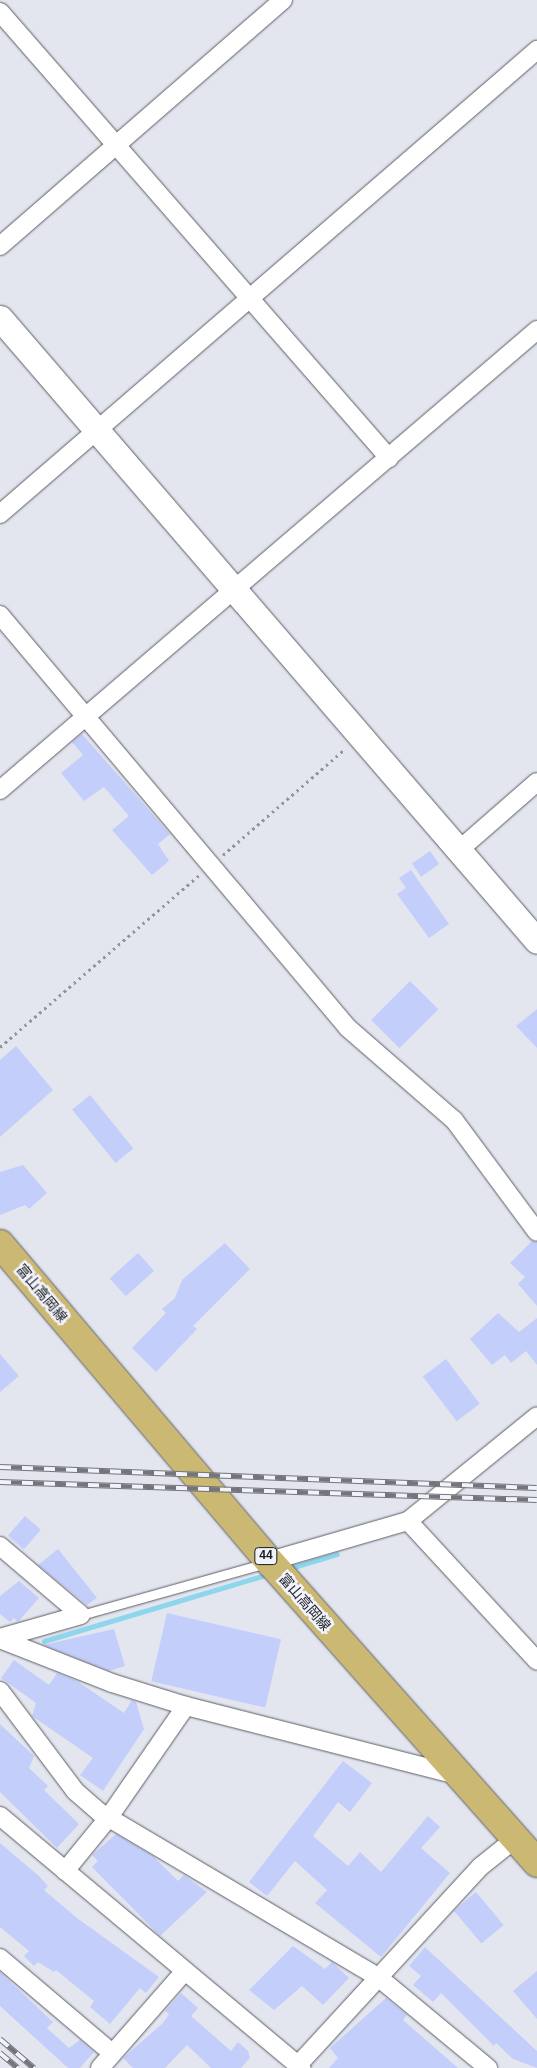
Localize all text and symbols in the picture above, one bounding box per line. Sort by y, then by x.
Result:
street label: 富山高岡線 [13,1261,71,1325]
road number: 44 [254,1546,278,1565]
street label: 富山高岡線 [276,1570,334,1634]

